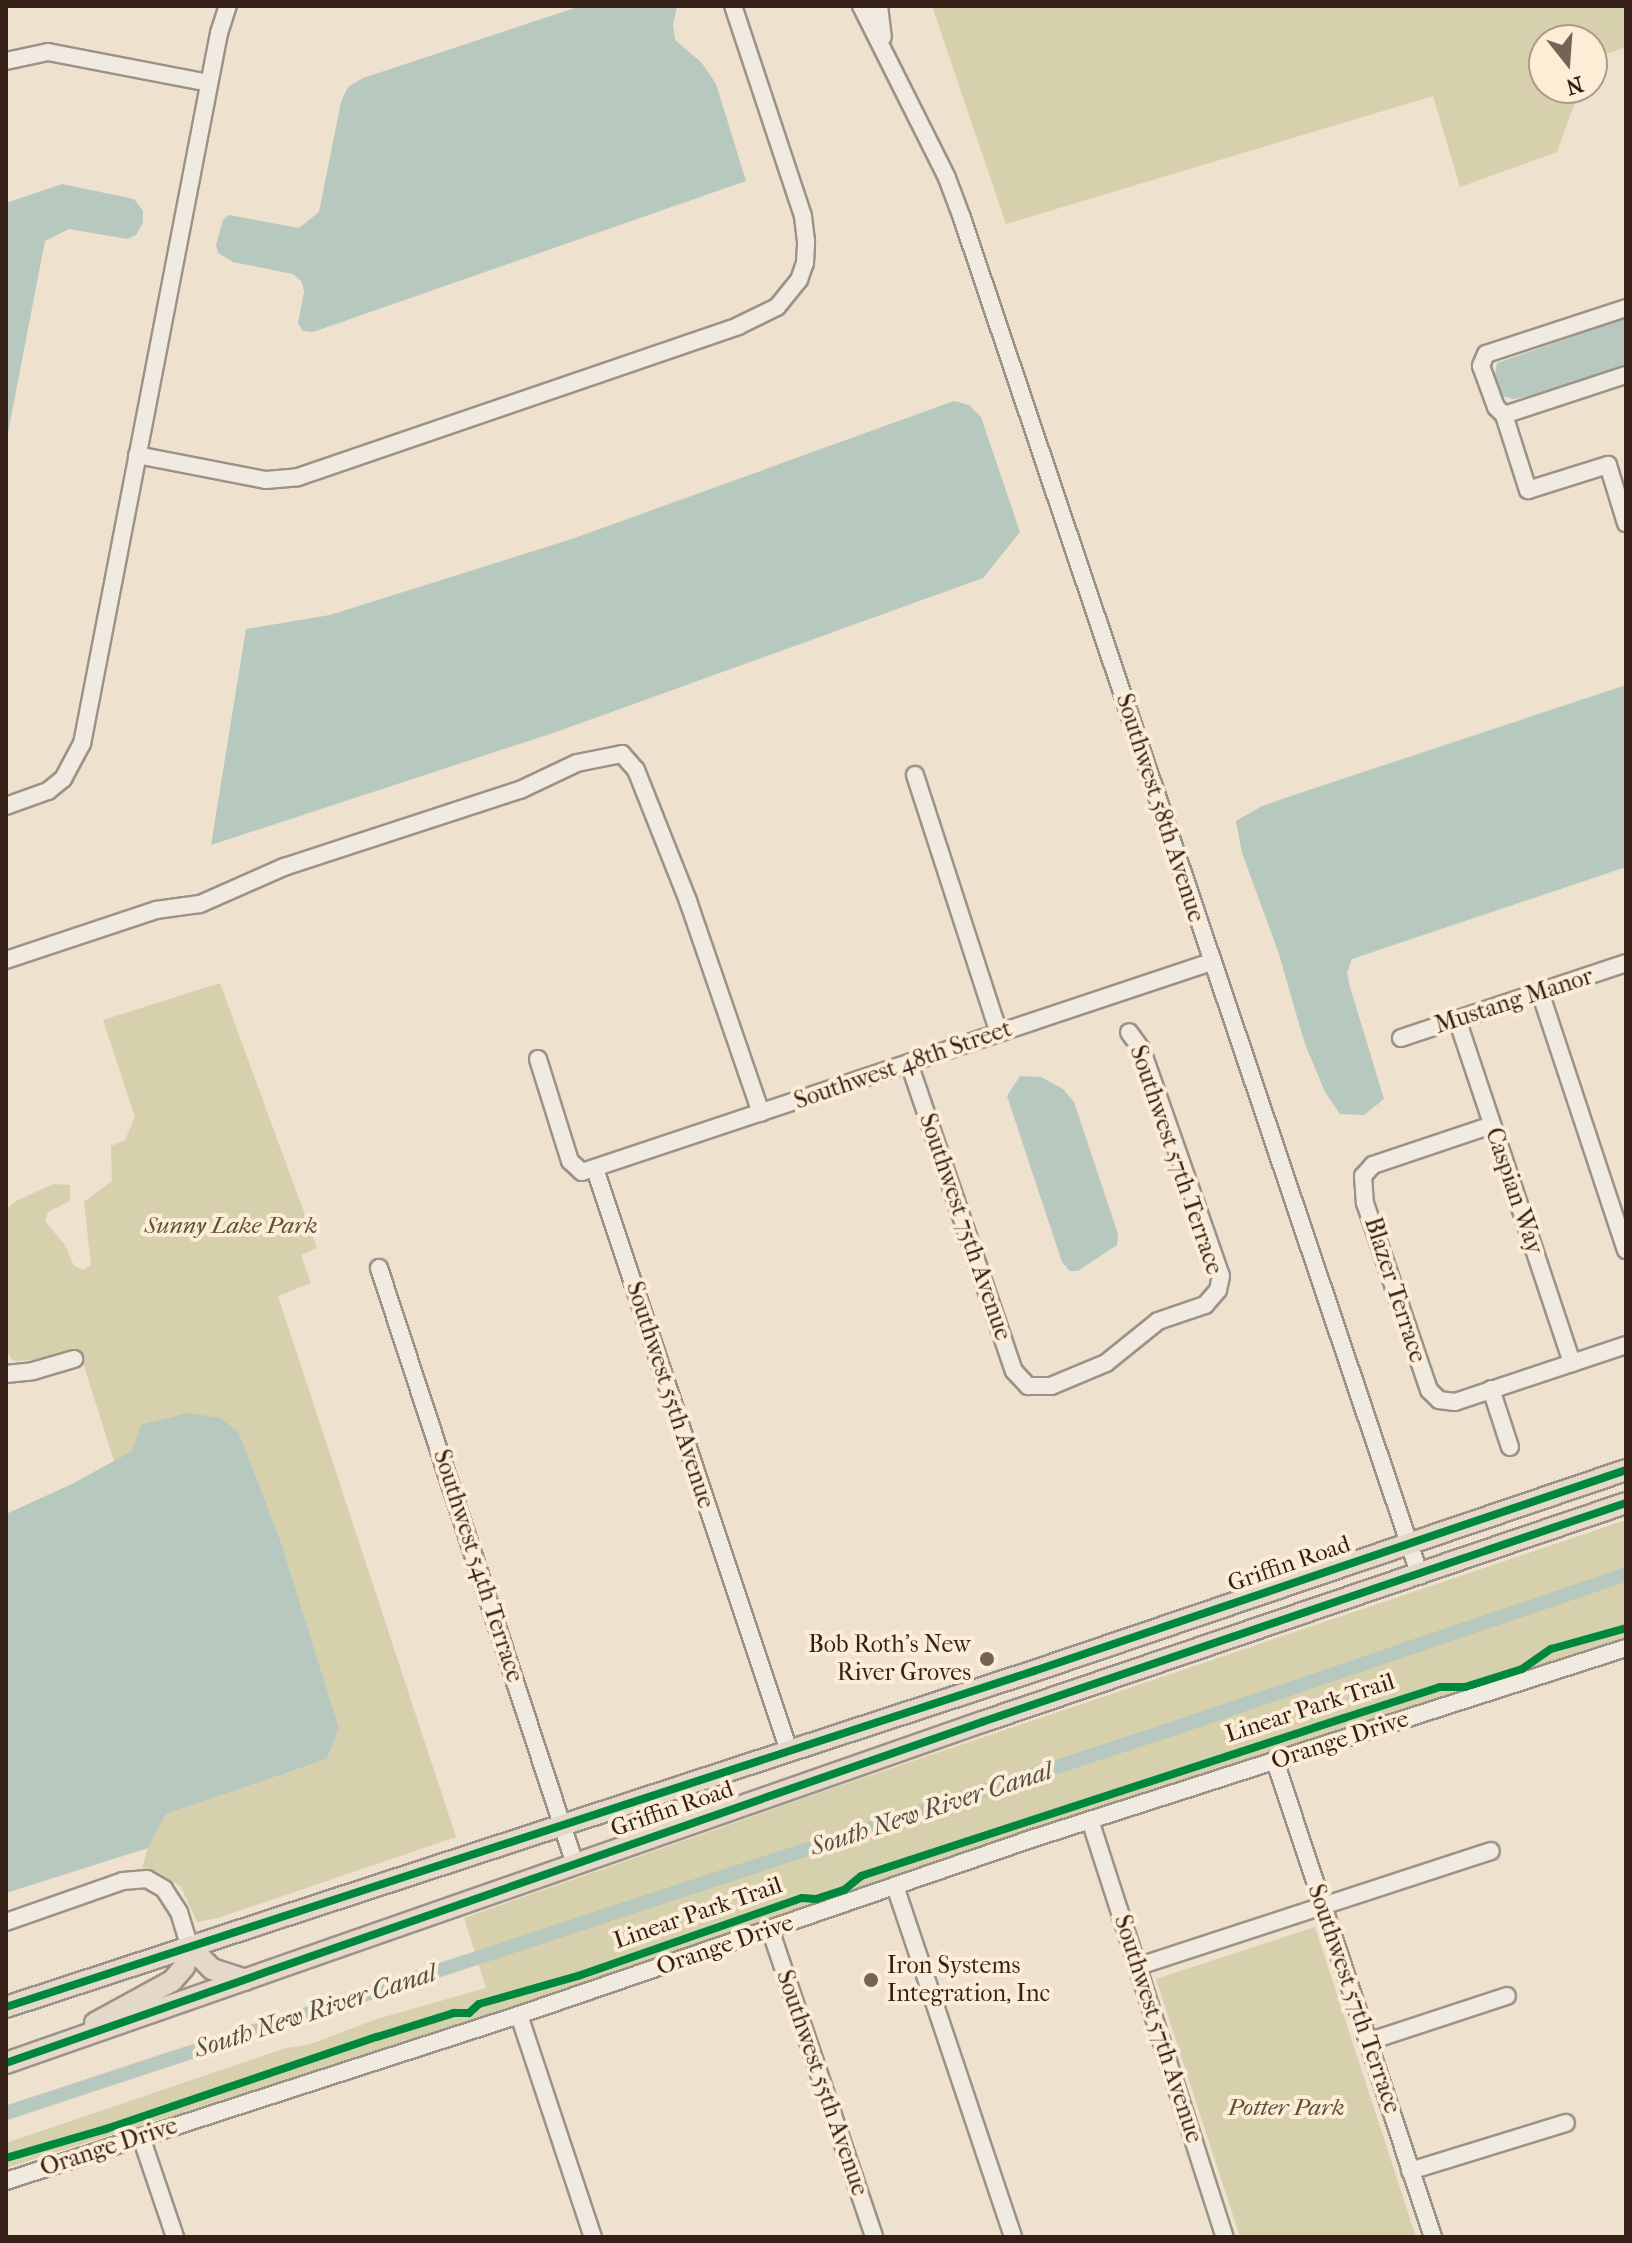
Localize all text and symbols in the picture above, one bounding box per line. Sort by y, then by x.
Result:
north arrow [1528,24,1608,104]
text: N [1563,70,1586,100]
street label: Southwest 58th Avenue [1109,690,1211,926]
street label: Mustang Manor [1431,962,1597,1040]
street label: Southwest 48th Street [791,1014,1015,1116]
street label: Southwest 57th Terrace [1123,1042,1229,1278]
street label: Southwest 75th Avenue [913,1110,1017,1344]
street label: Caspian Way [1479,1124,1549,1258]
park label: Sunny Lake Park [144,1212,318,1240]
street label: Blazer Terrace [1358,1214,1432,1366]
street label: Southwest 55th Avenue [620,1278,720,1512]
street label: Southwest 54th Terrace [427,1446,529,1686]
street label: Griffin Road [1224,1530,1354,1598]
place label: Bob Roth's New River Groves [808,1631,971,1687]
marker: Bob Roth's New River Groves [978,1650,996,1668]
street label: Linear Park Trail [1222,1667,1398,1749]
street label: Orange Drive [1268,1704,1412,1776]
water label: South New River Canal [806,1755,1056,1863]
street label: Griffin Road [607,1775,737,1843]
street label: Linear Park Trail [610,1871,786,1955]
street label: Southwest 57th Terrace [1301,1881,1407,2117]
street label: Orange Drive [653,1908,797,1982]
street label: Southwest 57th Avenue [1108,1911,1208,2147]
place label: Iron Systems Integration, Inc [887,1952,1050,2008]
water label: South New River Canal [190,1957,440,2065]
street label: Southwest 55th Avenue [770,1967,874,2199]
marker: Iron Systems Integration, Inc [862,1971,880,1989]
park label: Potter Park [1228,2094,1344,2122]
street label: Orange Drive [37,2111,181,2183]

